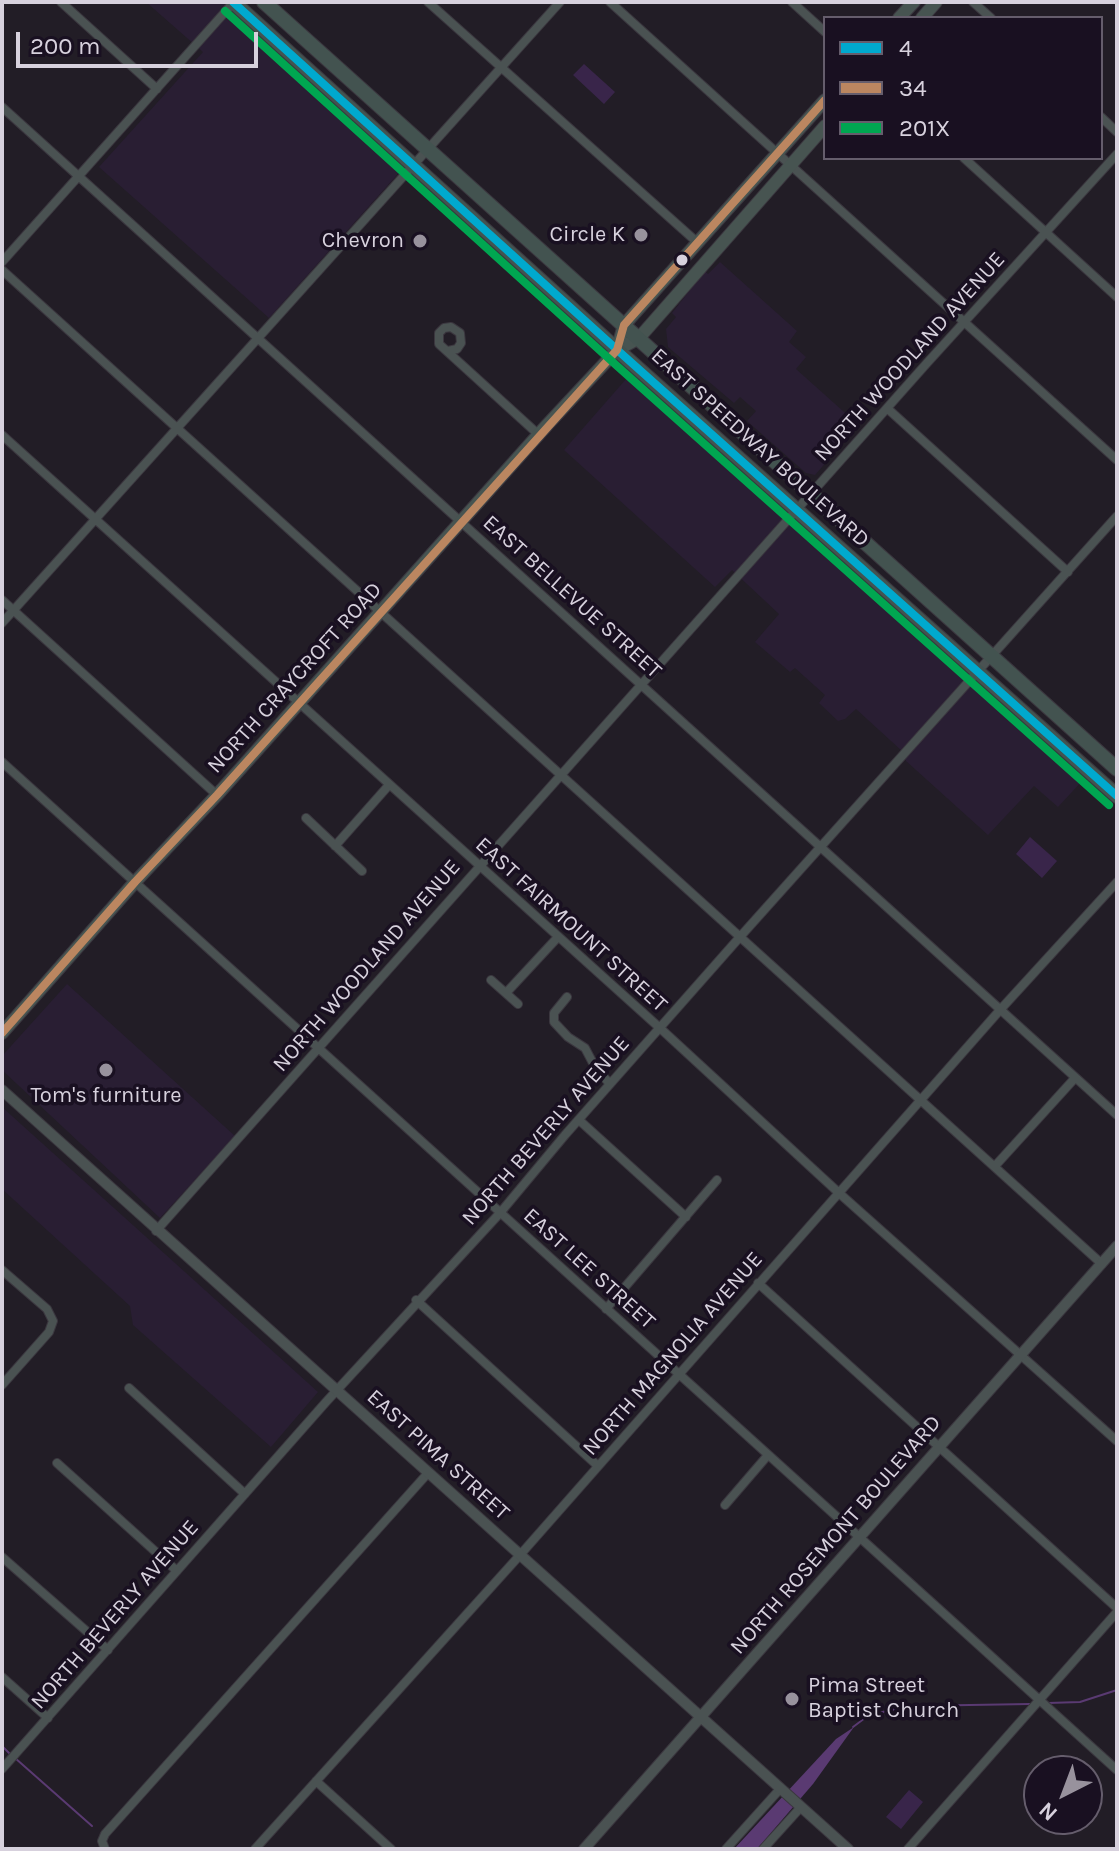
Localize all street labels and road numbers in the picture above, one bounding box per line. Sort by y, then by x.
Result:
street label: NORTH WOODLAND AVENUE [809,247,1011,467]
street label: EAST SPEEDWAY BOULEVARD [645,343,875,553]
street label: EAST BELLEVUE STREET [477,510,667,684]
street label: NORTH CRAYCROFT ROAD [202,577,388,779]
street label: EAST FAIRMOUNT STREET [470,832,672,1018]
street label: NORTH WOODLAND AVENUE [268,855,466,1077]
street label: NORTH BEVERLY AVENUE [456,1031,636,1231]
street label: EAST LEE STREET [518,1203,660,1335]
street label: NORTH MAGNOLIA AVENUE [577,1247,769,1461]
street label: EAST PIMA STREET [361,1384,515,1526]
street label: NORTH ROSEMONT BOULEVARD [725,1410,947,1660]
street label: NORTH BEVERLY AVENUE [25,1515,205,1715]

